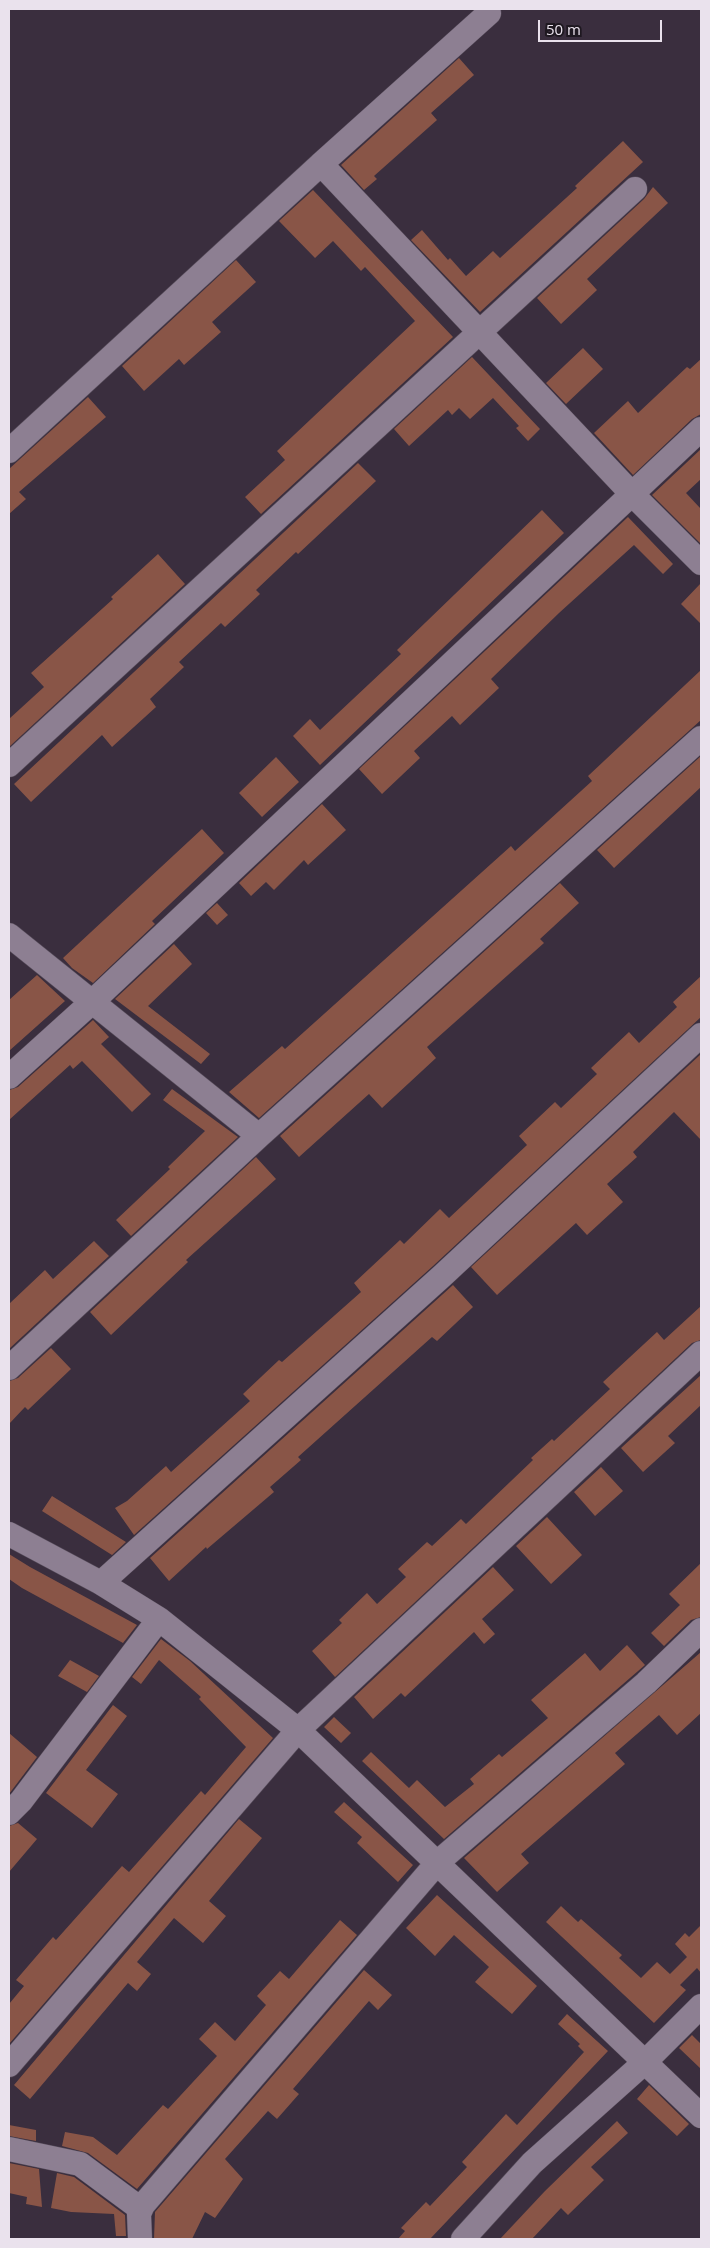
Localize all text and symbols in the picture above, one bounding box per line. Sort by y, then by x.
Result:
scale bar [540,10,664,42]
text: 50 m [546,19,581,39]

